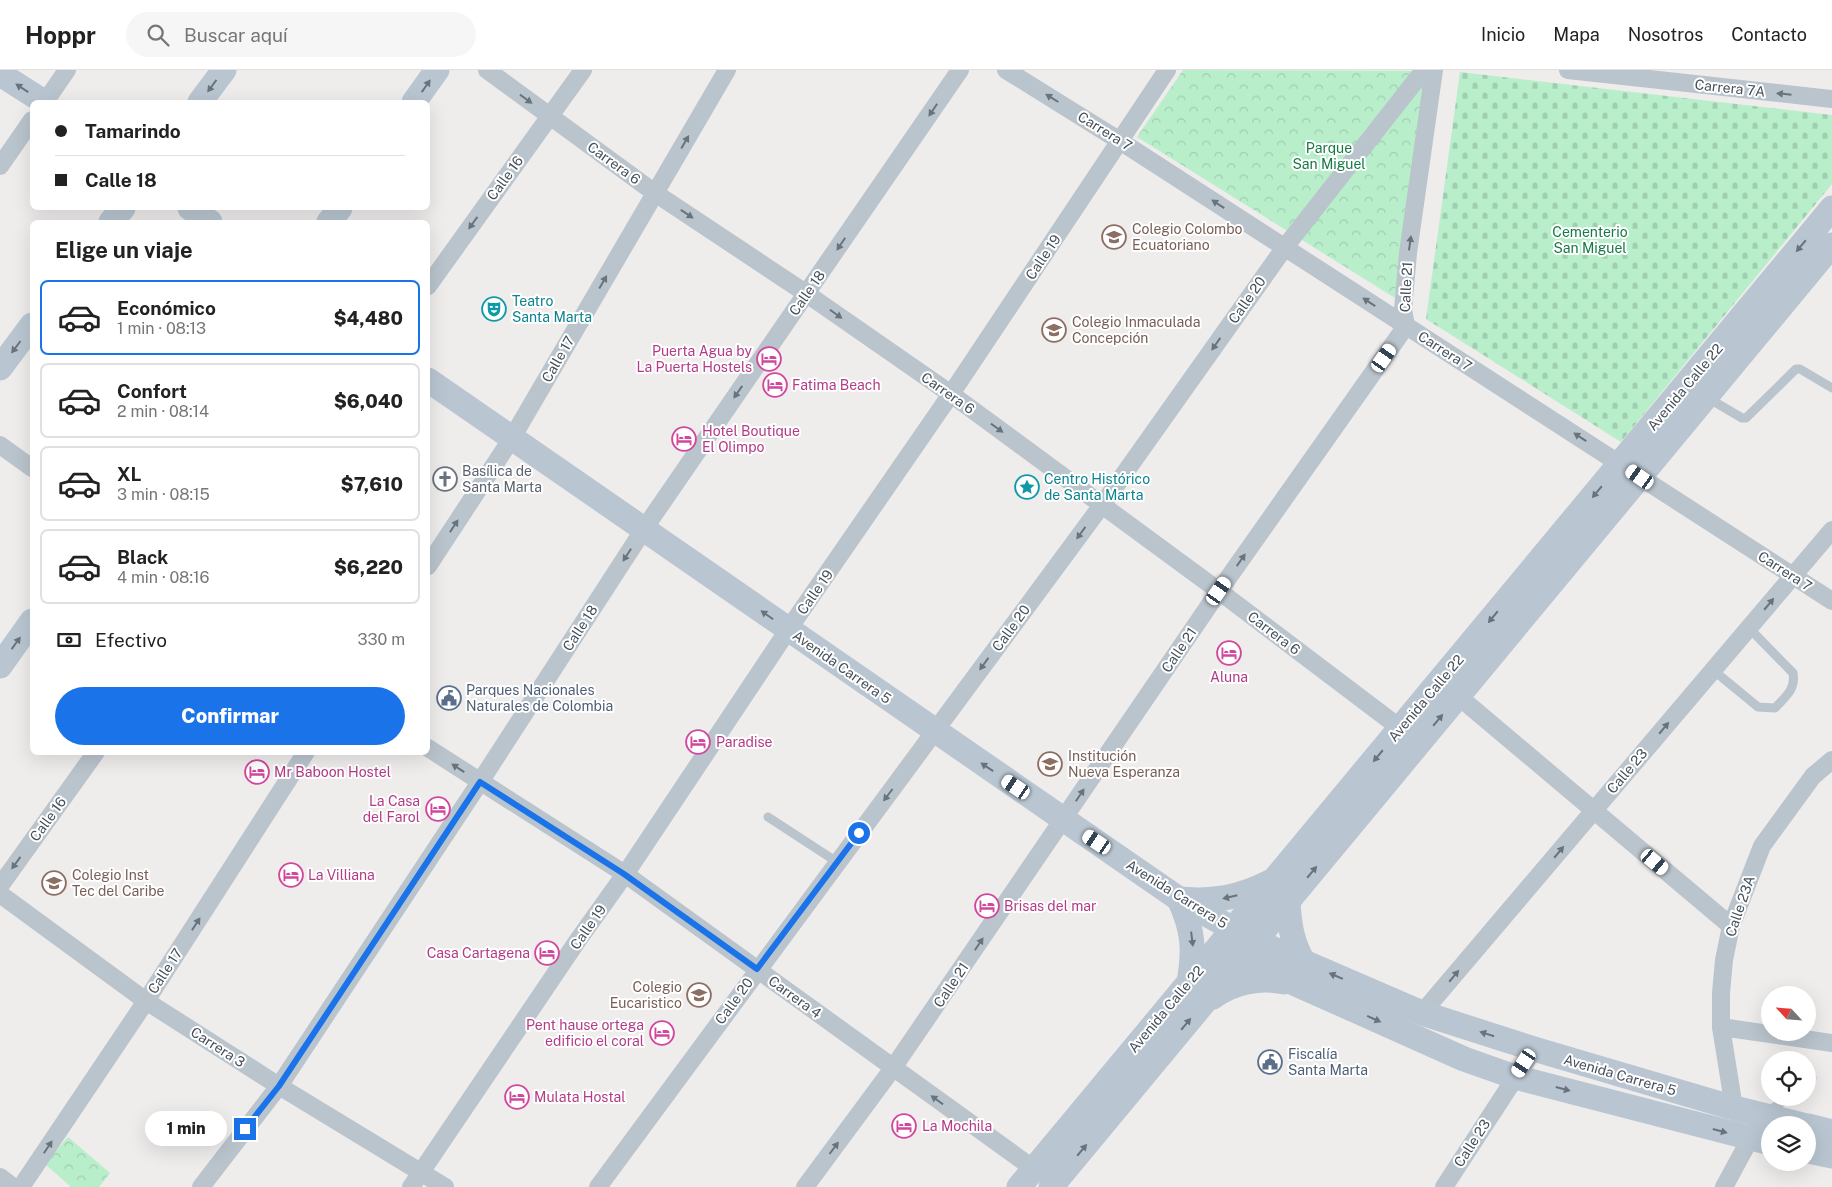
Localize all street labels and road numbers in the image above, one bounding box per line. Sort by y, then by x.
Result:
street label: Carrera 7A [1694,76,1766,100]
street label: Carrera 7 [1075,108,1135,154]
street label: Carrera 6 [585,139,644,188]
street label: Calle 16 [484,152,527,203]
street label: Calle 19 [1022,231,1064,283]
street label: Calle 21 [1397,261,1415,313]
street label: Calle 18 [786,267,828,319]
street label: Calle 20 [1225,274,1269,326]
street label: Carrera 7 [1415,328,1475,374]
street label: Calle 17 [538,333,578,385]
street label: Avenida Calle 22 [1644,340,1726,434]
street label: Carrera 6 [918,369,978,417]
street label: Carrera 7 [1755,548,1815,594]
street label: Calle 19 [794,566,836,617]
street label: Calle 18 [559,602,601,654]
street label: Calle 20 [989,602,1033,654]
street label: Carrera 6 [1245,608,1303,658]
street label: Calle 21 [1158,625,1200,675]
street label: Avenida Carrera 5 [790,627,894,707]
street label: Avenida Calle 22 [1385,651,1467,745]
street label: Calle 23 [1604,745,1650,797]
street label: Calle 16 [27,793,70,844]
street label: Avenida Carrera 5 [1123,856,1231,932]
street label: Calle 23A [1722,873,1758,939]
street label: Calle 19 [567,901,609,952]
street label: Calle 17 [145,945,185,997]
street label: Calle 21 [930,960,972,1010]
street label: Avenida Calle 22 [1125,962,1207,1056]
street label: Carrera 4 [766,973,825,1022]
street label: Calle 20 [712,975,756,1027]
street label: Carrera 3 [188,1024,248,1070]
street label: Avenida Carrera 5 [1562,1051,1678,1099]
street label: Calle 23 [1451,1116,1493,1170]

